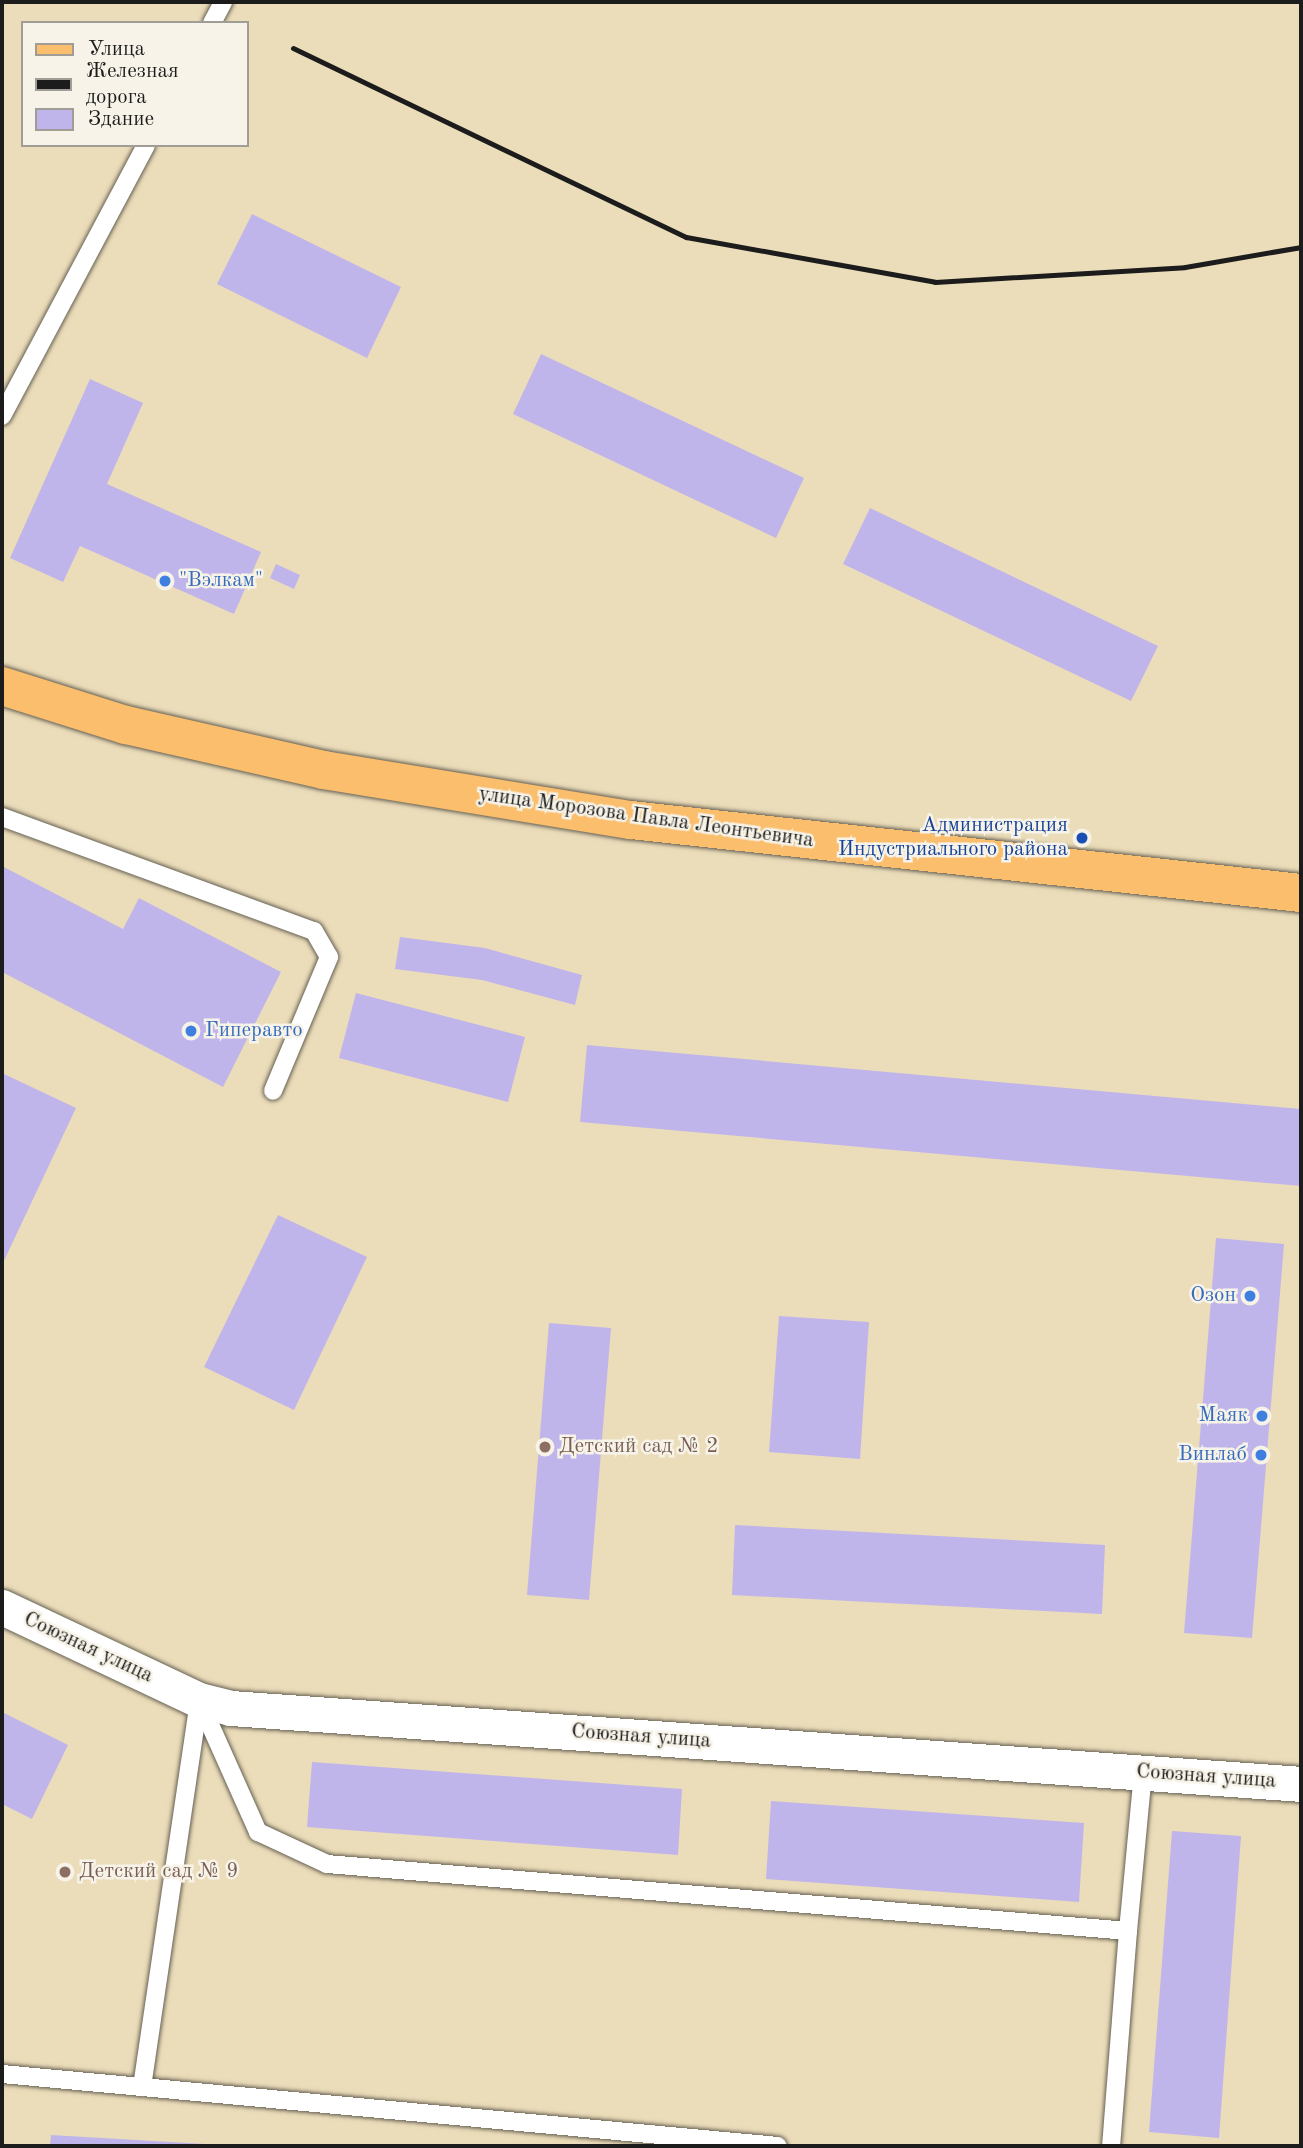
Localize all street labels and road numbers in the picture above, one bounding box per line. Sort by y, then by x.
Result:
street label: улица Морозова Павла Леонтьевича [477,782,815,854]
street label: Союзная улица [19,1607,157,1689]
street label: Союзная улица [570,1720,712,1754]
street label: Союзная улица [1135,1760,1277,1794]

